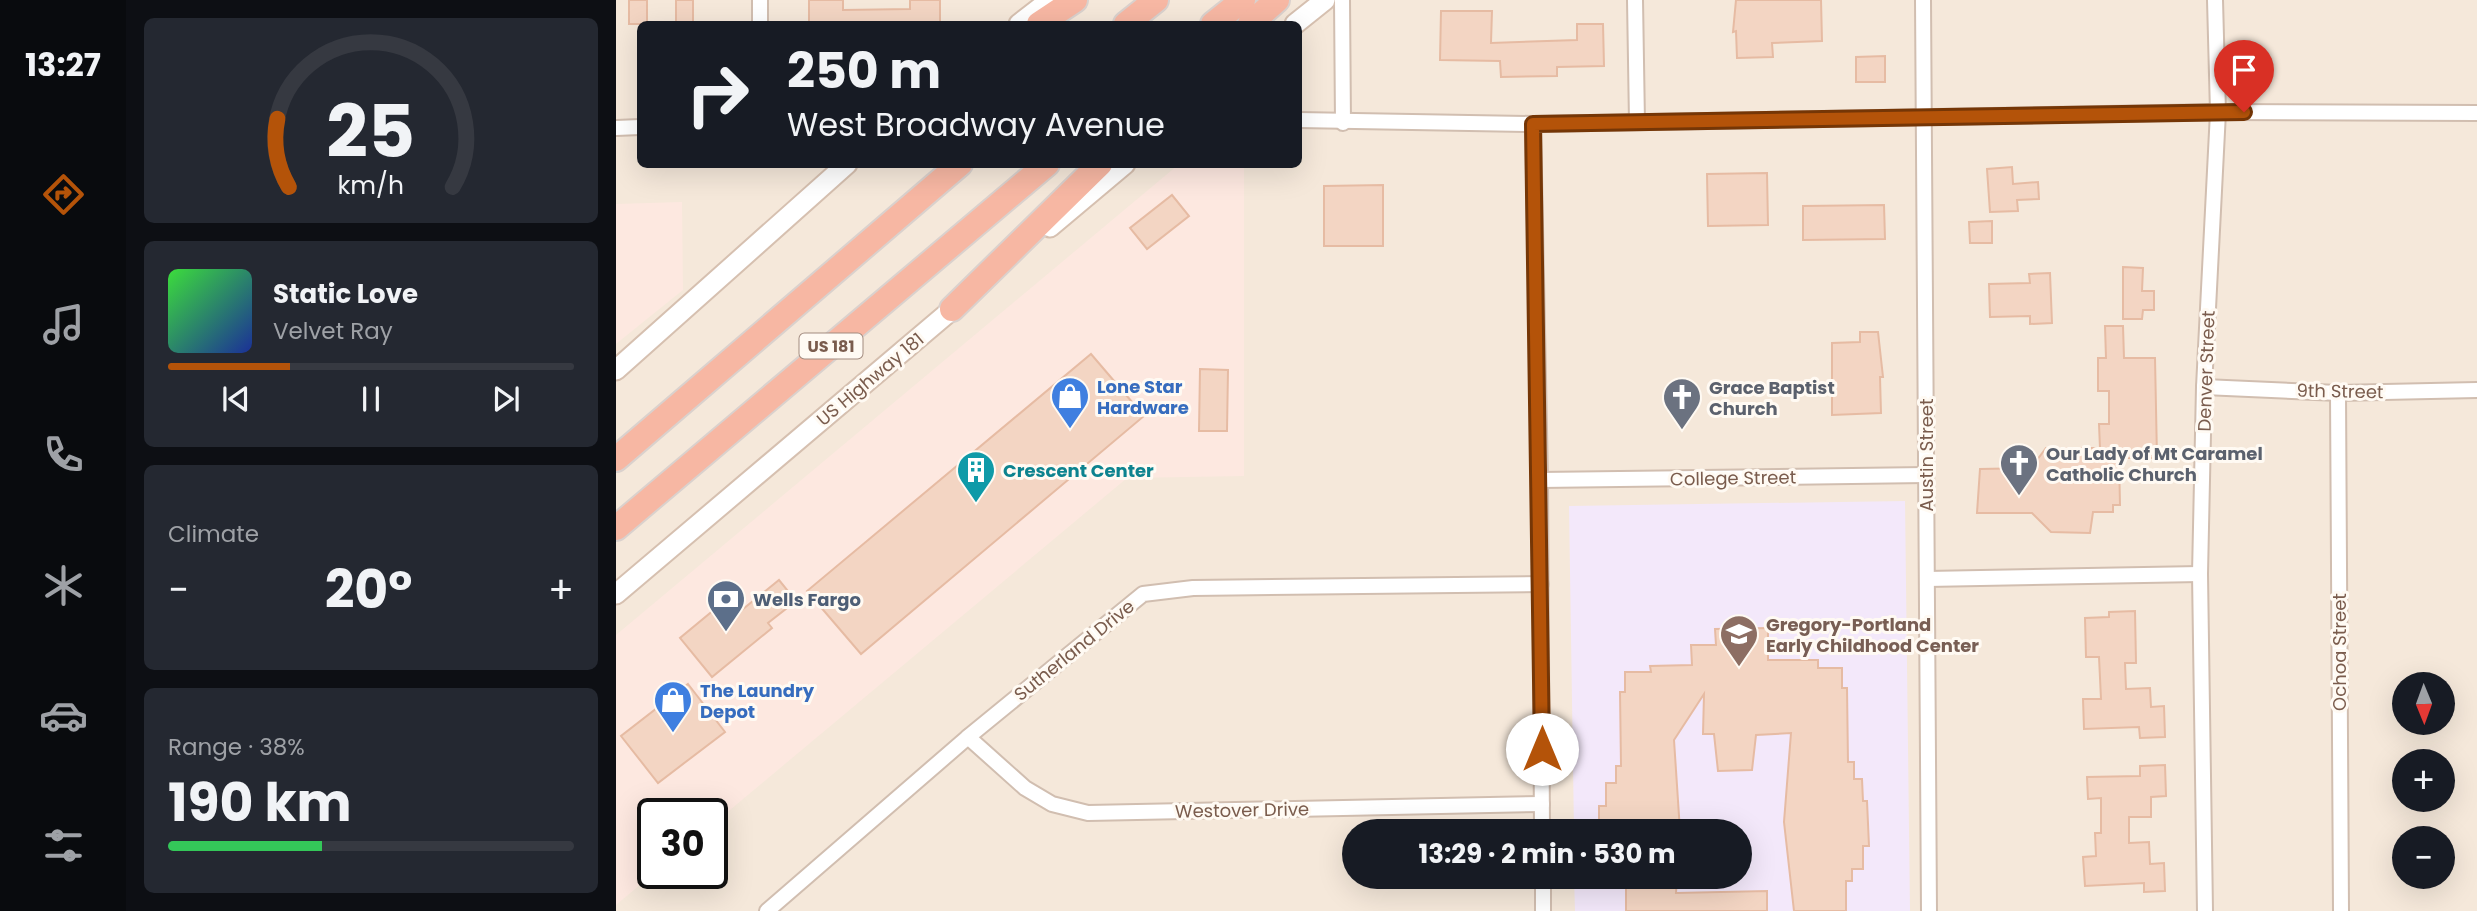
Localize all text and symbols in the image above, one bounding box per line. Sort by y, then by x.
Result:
text: 250 m [787,37,941,105]
pin [2214,40,2274,112]
text: 13:27 [25,42,101,87]
icon: right [672,49,763,140]
icon: arrive [2225,51,2263,89]
text: 25 [327,81,415,182]
text: West Broadway Avenue [787,102,1165,147]
text: km/h [338,167,404,202]
icon: directions [39,170,88,219]
text: Static Love [273,276,418,312]
icon: music [39,300,88,349]
street label: Denver Street [2191,310,2221,432]
text: Velvet Ray [273,315,393,347]
street label: US Highway 181 [811,327,929,431]
road number: US 181 [800,334,862,358]
place label: Lone Star Hardware [1097,374,1189,420]
shop icon: Lone Star Hardware [1049,375,1091,430]
place label: Grace Baptist Church [1709,375,1835,421]
church icon: Grace Baptist Church [1661,376,1703,431]
street label: 9th Street [2296,378,2384,404]
icon: previous [217,380,255,418]
icon: pause [352,380,390,418]
icon: next [487,380,525,418]
street label: Austin Street [1914,398,1939,512]
icon: phone [39,430,88,479]
place label: Our Lady of Mt Caramel Catholic Church [2046,441,2263,487]
church icon: Our Lady of Mt Caramel Catholic Church [1998,442,2040,497]
building icon: Crescent Center [955,449,997,504]
place label: Crescent Center [1003,458,1154,483]
street label: College Street [1670,464,1796,492]
text: Climate [168,518,259,550]
text: 20° [325,553,412,626]
icon: climate [39,561,88,610]
text: − [168,563,189,616]
text: + [548,563,574,616]
bank icon: Wells Fargo [705,578,747,633]
place label: Wells Fargo [753,587,861,612]
street label: Ochoa Street [2327,593,2352,711]
street label: Sutherland Drive [1009,594,1139,706]
place label: Gregory-Portland Early Childhood Center [1766,612,1979,658]
school or university icon: Gregory-Portland Early Childhood Center [1718,613,1760,668]
north arrow [2392,672,2455,735]
map controls [2392,672,2455,889]
place label: The Laundry Depot [700,678,815,724]
shop icon: The Laundry Depot [652,679,694,734]
icon: car [39,691,88,740]
position arrow [1505,712,1579,786]
text: Range · 38% [168,731,305,763]
button: + [2392,749,2455,812]
text: 190 km [168,766,352,839]
street label: Westover Drive [1175,796,1309,824]
speed limit sign: 30 [637,798,728,889]
icon: filters [39,821,88,870]
button: − [2392,826,2455,889]
text: 13:29 · 2 min · 530 m [1418,836,1676,872]

